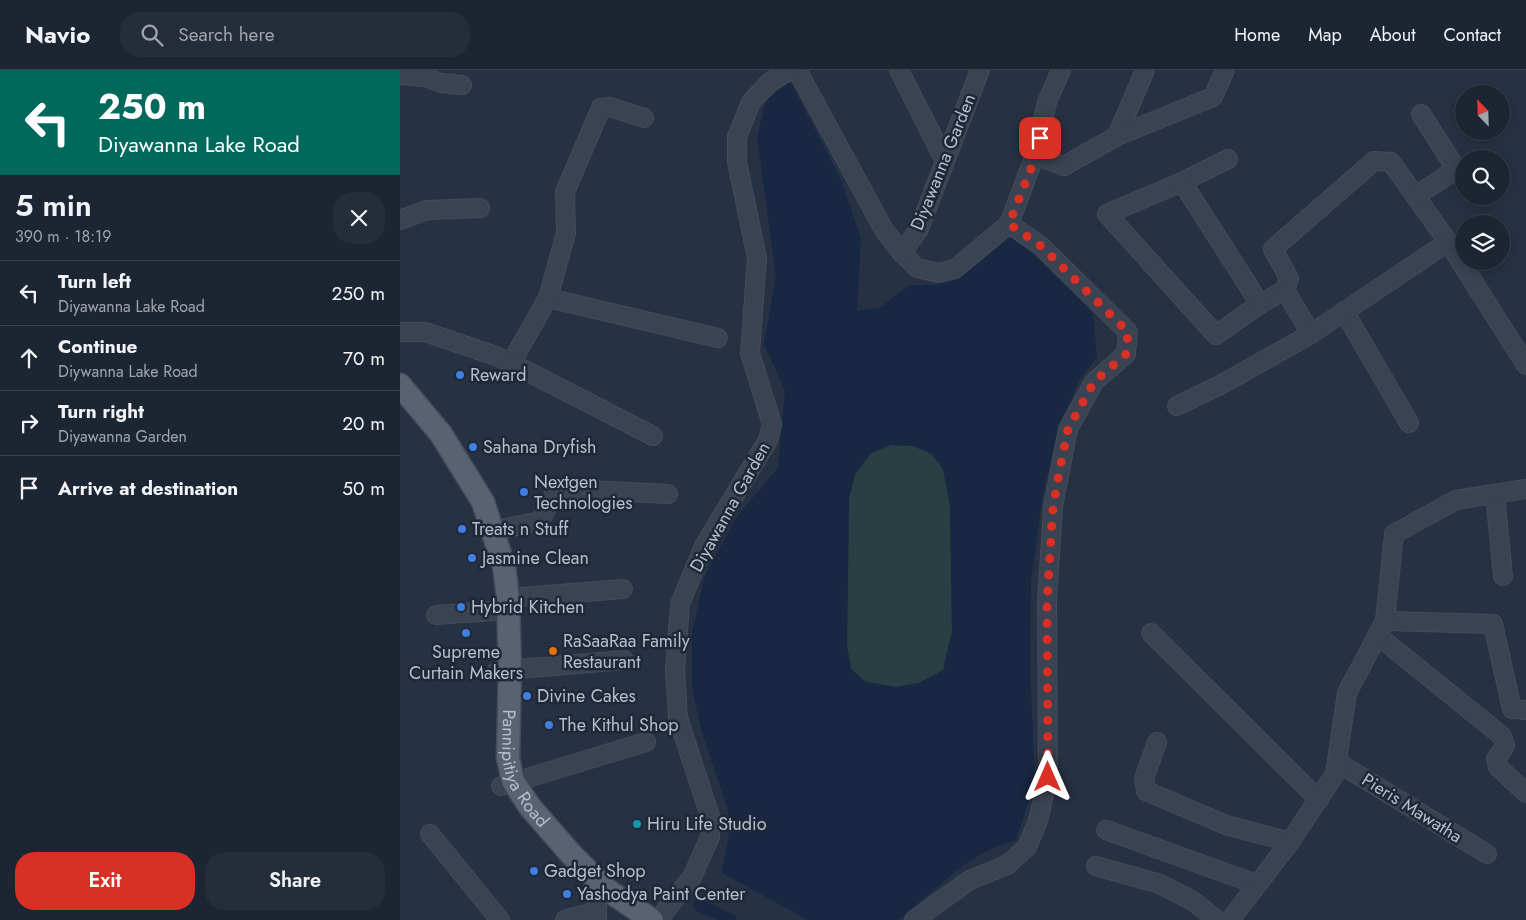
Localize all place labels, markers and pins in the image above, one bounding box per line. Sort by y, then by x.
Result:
pin [1019,117,1061,159]
place label: Reward [470,362,526,388]
marker: Reward [454,369,466,381]
place label: Sahana Dryfish [483,434,597,460]
marker: Sahana Dryfish [467,441,479,453]
place label: Nextgen Technologies [534,469,633,516]
marker: Nextgen Technologies [518,486,530,498]
place label: Treats n Stuff [472,516,569,542]
marker: Treats n Stuff [456,523,468,535]
place label: Jasmine Clean [480,545,589,571]
marker: Jasmine Clean [466,552,478,564]
place label: Hybrid Kitchen [471,594,585,620]
marker: Hybrid Kitchen [455,601,467,613]
marker: Supreme Curtain Makers [460,627,472,639]
place label: RaSaaRaa Family Restaurant [563,628,690,675]
place label: Supreme Curtain Makers [409,639,523,686]
marker: RaSaaRaa Family Restaurant [547,645,559,657]
place label: Divine Cakes [537,683,636,709]
marker: Divine Cakes [521,690,533,702]
place label: The Kithul Shop [559,712,679,738]
marker: The Kithul Shop [543,719,555,731]
place label: Hiru Life Studio [647,811,767,837]
marker: Hiru Life Studio [631,818,643,830]
place label: Gadget Shop [544,858,646,884]
marker: Gadget Shop [528,865,540,877]
place label: Yashodya Paint Center [577,881,746,907]
marker: Yashodya Paint Center [561,888,573,900]

